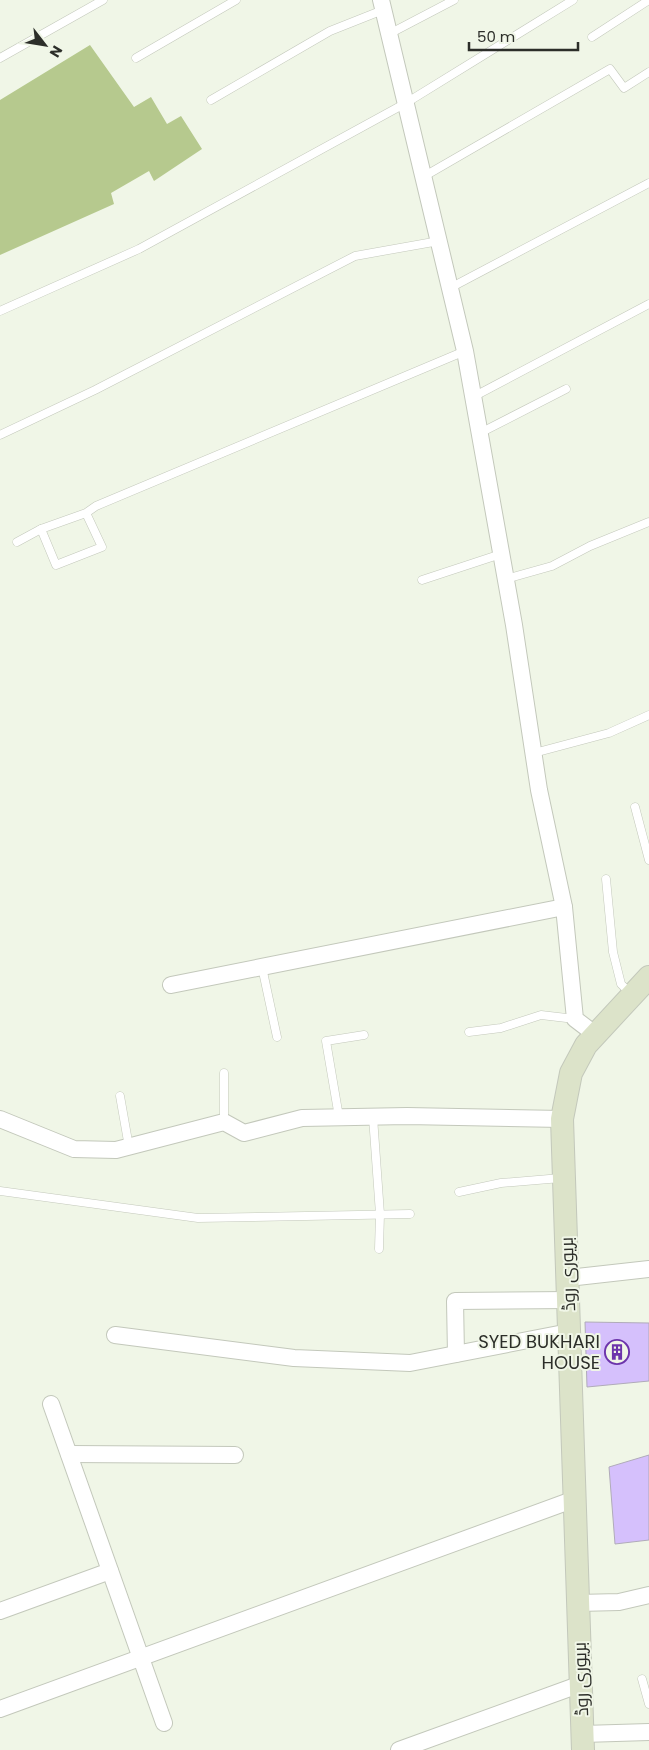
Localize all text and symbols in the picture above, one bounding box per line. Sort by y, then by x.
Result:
north arrow [20,20,70,70]
scale bar [469,20,578,52]
text: 50 m [477,26,515,47]
text: N [45,42,67,61]
street label: بریوری روڈ [554,1236,581,1312]
place label: SYED BUKHARI HOUSE [478,1329,600,1375]
building icon: SYED BUKHARI HOUSE [604,1339,630,1365]
street label: بریوری روڈ [567,1641,594,1717]

